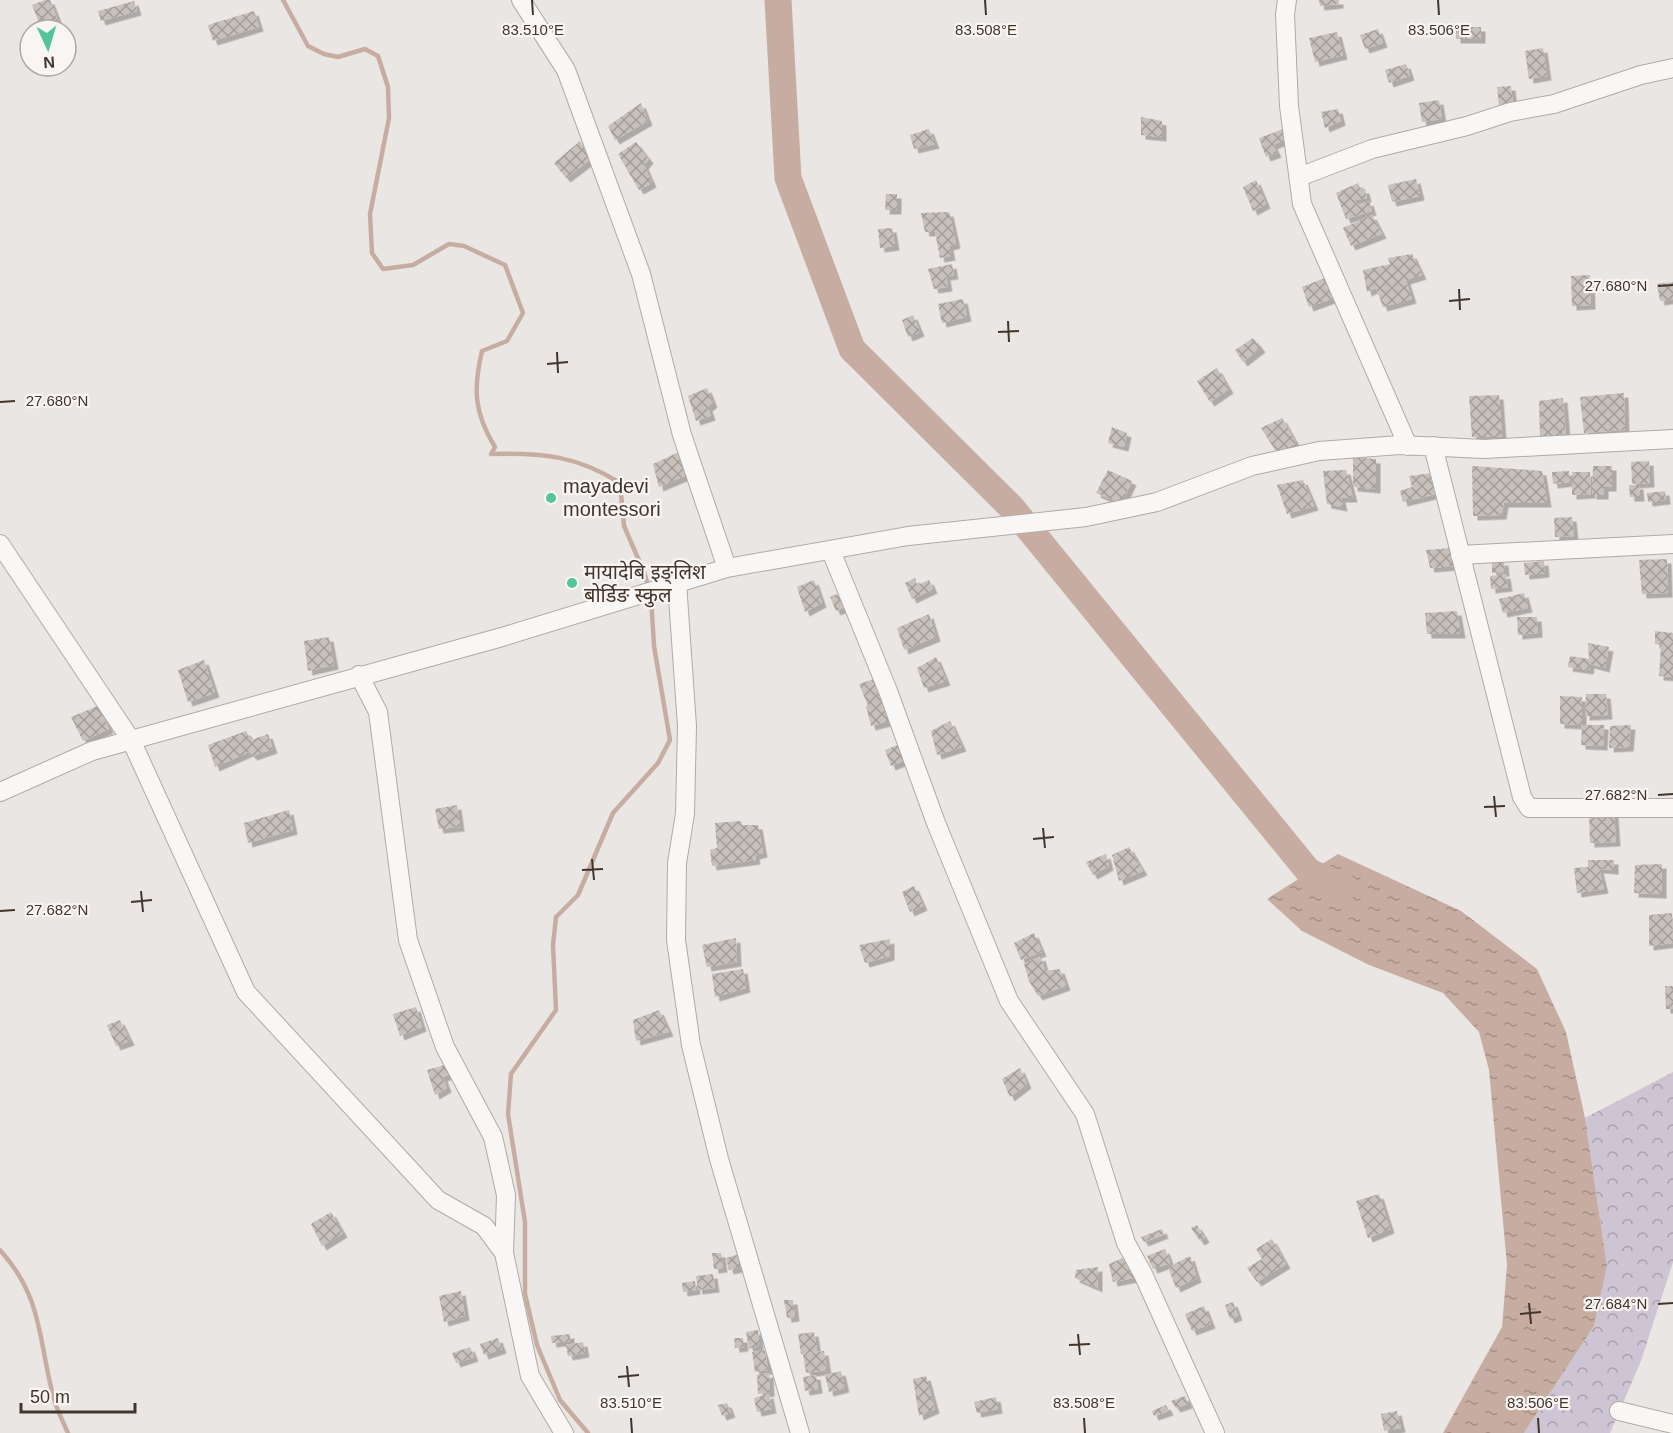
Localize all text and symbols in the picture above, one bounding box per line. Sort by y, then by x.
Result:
north arrow [18,18,78,78]
text: 83.510°E [502,21,564,38]
text: 83.508°E [955,21,1017,38]
text: 83.506°E [1408,21,1470,38]
text: N [43,54,55,71]
text: 27.680°N [1585,277,1647,294]
text: 27.680°N [26,392,88,409]
place label: mayadevi montessori [563,475,661,520]
marker: mayadevi montessori [544,491,558,505]
place label: मायादेबि इङ्लिश बोर्डिङ स्कुल [584,560,706,608]
marker: मायादेबि इङ्लिश बोर्डिङ स्कुल [565,576,579,590]
text: 27.682°N [1585,786,1647,803]
text: 27.682°N [26,901,88,918]
text: 27.684°N [1585,1295,1647,1312]
scale bar [21,1376,135,1414]
text: 50 m [30,1387,70,1407]
text: 83.510°E [600,1394,662,1411]
text: 83.508°E [1053,1394,1115,1411]
text: 83.506°E [1507,1394,1569,1411]

